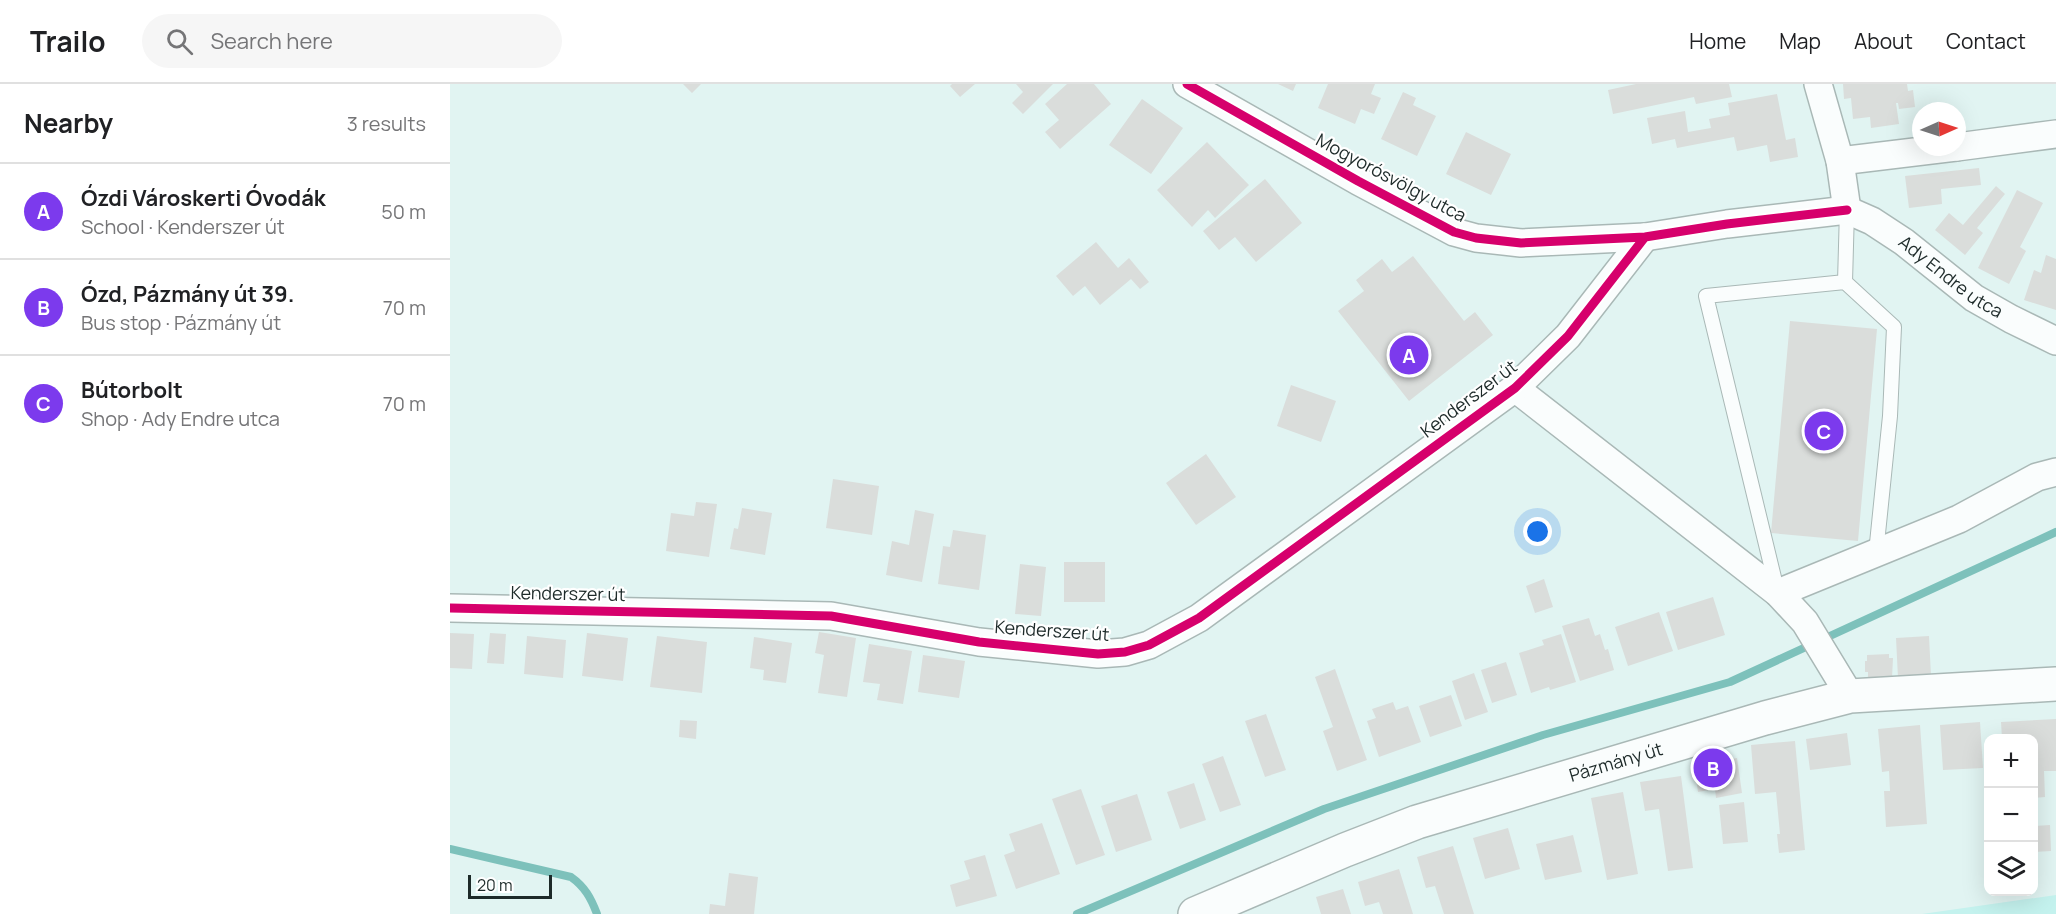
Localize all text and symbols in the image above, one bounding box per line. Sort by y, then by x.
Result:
search box [142,14,562,68]
text: Trailo [30,22,106,60]
icon: search [163,25,196,58]
text: Search here [211,26,333,56]
text: Home [1689,27,1746,55]
text: Map [1779,27,1821,55]
text: About [1854,27,1913,55]
text: Contact [1946,27,2026,55]
north arrow [1912,102,1966,156]
text: Nearby [24,105,113,141]
text: 3 results [347,110,426,137]
street label: Mogyorósvölgy utca [1312,127,1471,227]
text: Ózdi Városkerti Óvodák [81,183,326,213]
text: A [37,198,50,225]
text: 50 m [381,198,426,225]
text: School · Kenderszer út [81,213,285,240]
street label: Ady Endre utca [1894,229,2007,323]
text: Ózd, Pázmány út 39. [81,279,294,309]
text: B [37,294,50,321]
text: 70 m [383,294,426,321]
text: Bus stop · Pázmány út [81,309,281,336]
pin: A [1390,332,1428,378]
street label: Kenderszer út [1415,354,1522,442]
text: Bútorbolt [81,375,183,405]
text: C [36,390,51,417]
text: 70 m [383,390,426,417]
text: Shop · Ady Endre utca [81,405,280,432]
pin: C [1804,408,1844,454]
your location [1523,517,1552,546]
street label: Kenderszer út [510,580,626,606]
street label: Kenderszer út [994,614,1110,646]
map controls [1984,734,2038,896]
button: + [1984,734,2038,788]
street label: Pázmány út [1566,736,1665,787]
pin: B [1694,746,1732,790]
button: − [1984,788,2038,842]
button: layers [1984,842,2038,896]
scale bar [468,872,552,900]
text: 20 m [477,874,513,896]

